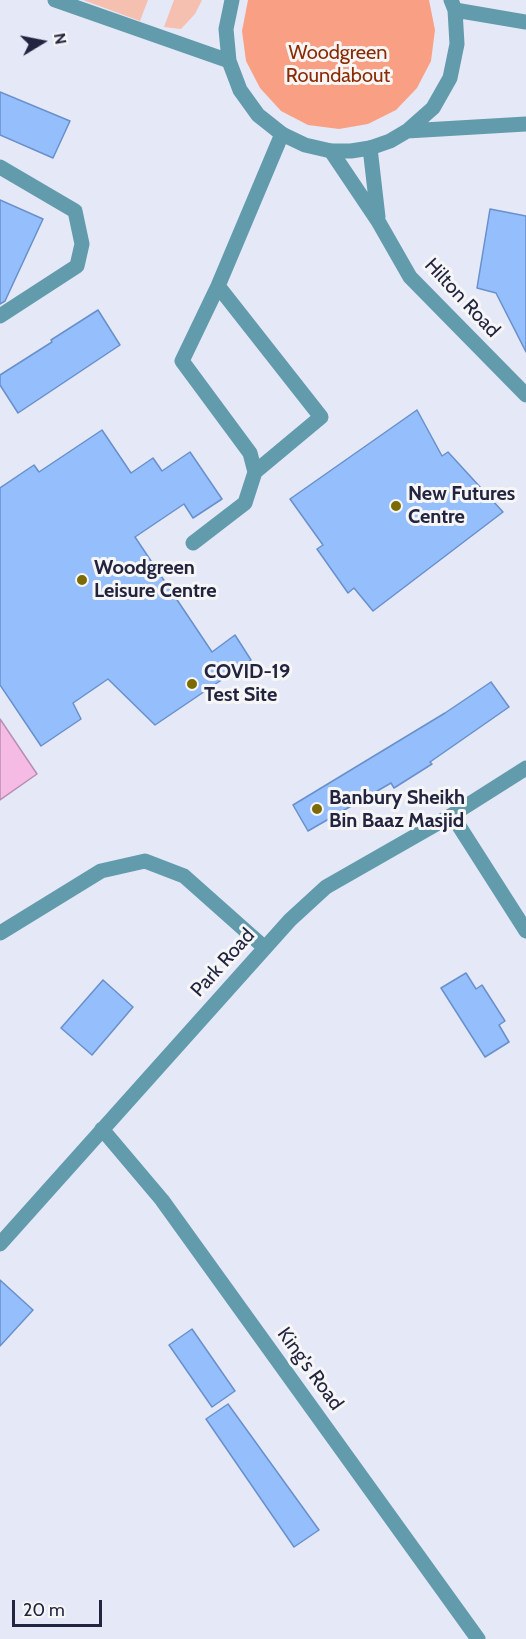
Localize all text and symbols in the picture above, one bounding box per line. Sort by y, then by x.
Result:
north arrow [12,12,72,72]
text: N [50,32,71,46]
park label: Woodgreen Roundabout [286,41,390,88]
street label: Hilton Road [419,253,505,343]
place label: New Futures Centre [408,482,515,529]
marker: New Futures Centre [389,499,403,513]
place label: Woodgreen Leisure Centre [94,556,216,603]
marker: Woodgreen Leisure Centre [75,573,89,587]
place label: COVID-19 Test Site [204,660,290,707]
marker: COVID-19 Test Site [185,677,199,691]
place label: Banbury Sheikh Bin Baaz Masjid [329,786,465,833]
marker: Banbury Sheikh Bin Baaz Masjid [310,802,324,816]
street label: Park Road [186,924,260,1002]
street label: King's Road [272,1323,348,1415]
scale bar [15,1588,105,1626]
text: 20 m [23,1599,65,1621]

